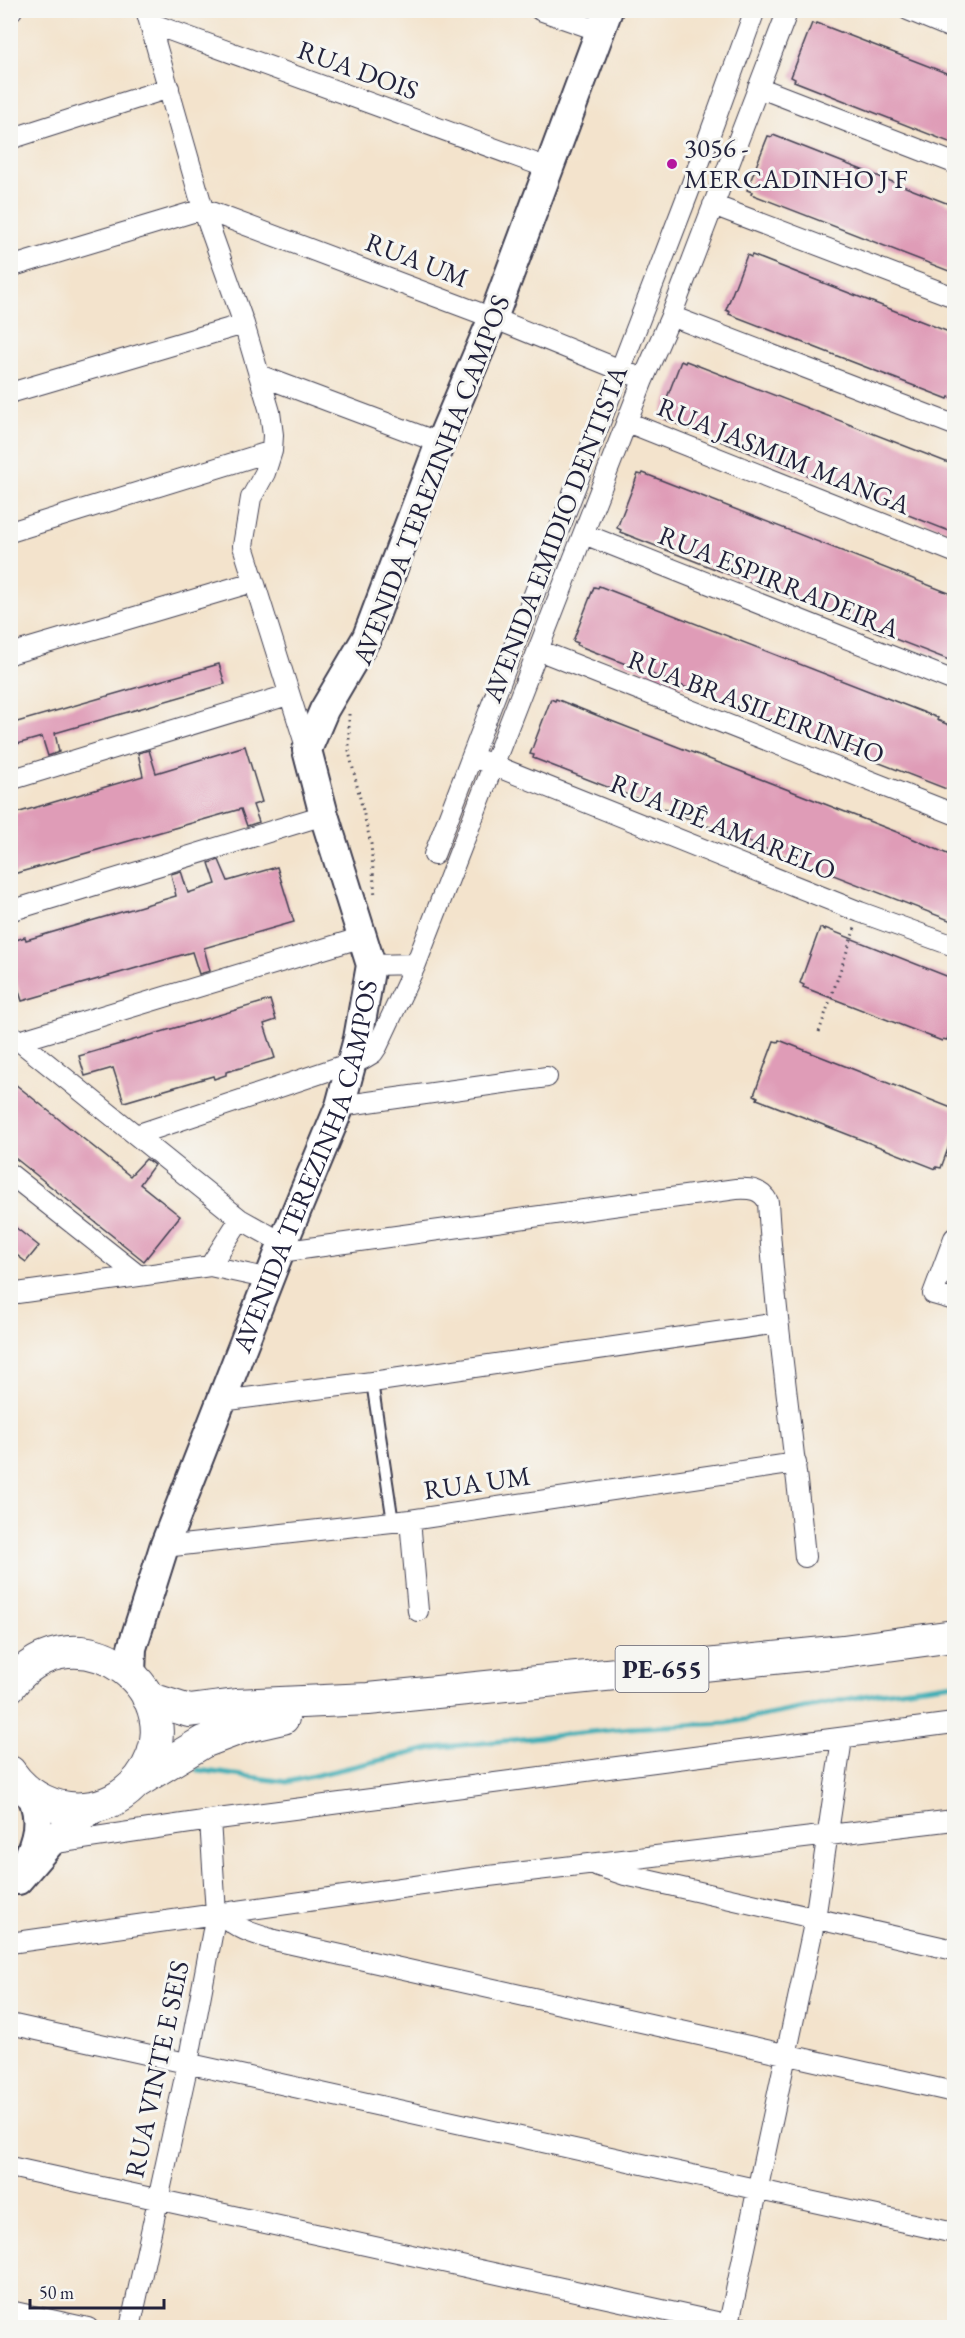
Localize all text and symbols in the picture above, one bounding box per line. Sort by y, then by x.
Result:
street label: RUA DOIS [293,32,423,108]
place label: 3056 - MERCADINHO J F [684,130,908,196]
marker: 3056 - MERCADINHO J F [665,157,679,171]
street label: RUA UM [361,224,474,295]
street label: AVENIDA TEREZINHA CAMPOS [343,290,517,671]
street label: AVENIDA EMIDIO DENTISTA [474,360,635,708]
street label: RUA JASMIM MANGA [653,389,916,522]
street label: RUA ESPIRRADEIRA [653,517,905,646]
street label: RUA BRASILEIRINHO [623,641,890,772]
street label: RUA IPÊ AMARELO [605,765,841,888]
street label: AVENIDA TEREZINHA CAMPOS [224,977,385,1358]
street label: RUA UM [421,1458,533,1507]
road number: PE-655 [616,1646,708,1692]
street label: RUA VINTE E SEIS [116,1957,197,2181]
scale bar [30,2272,164,2310]
text: 50 m [39,2281,74,2304]

